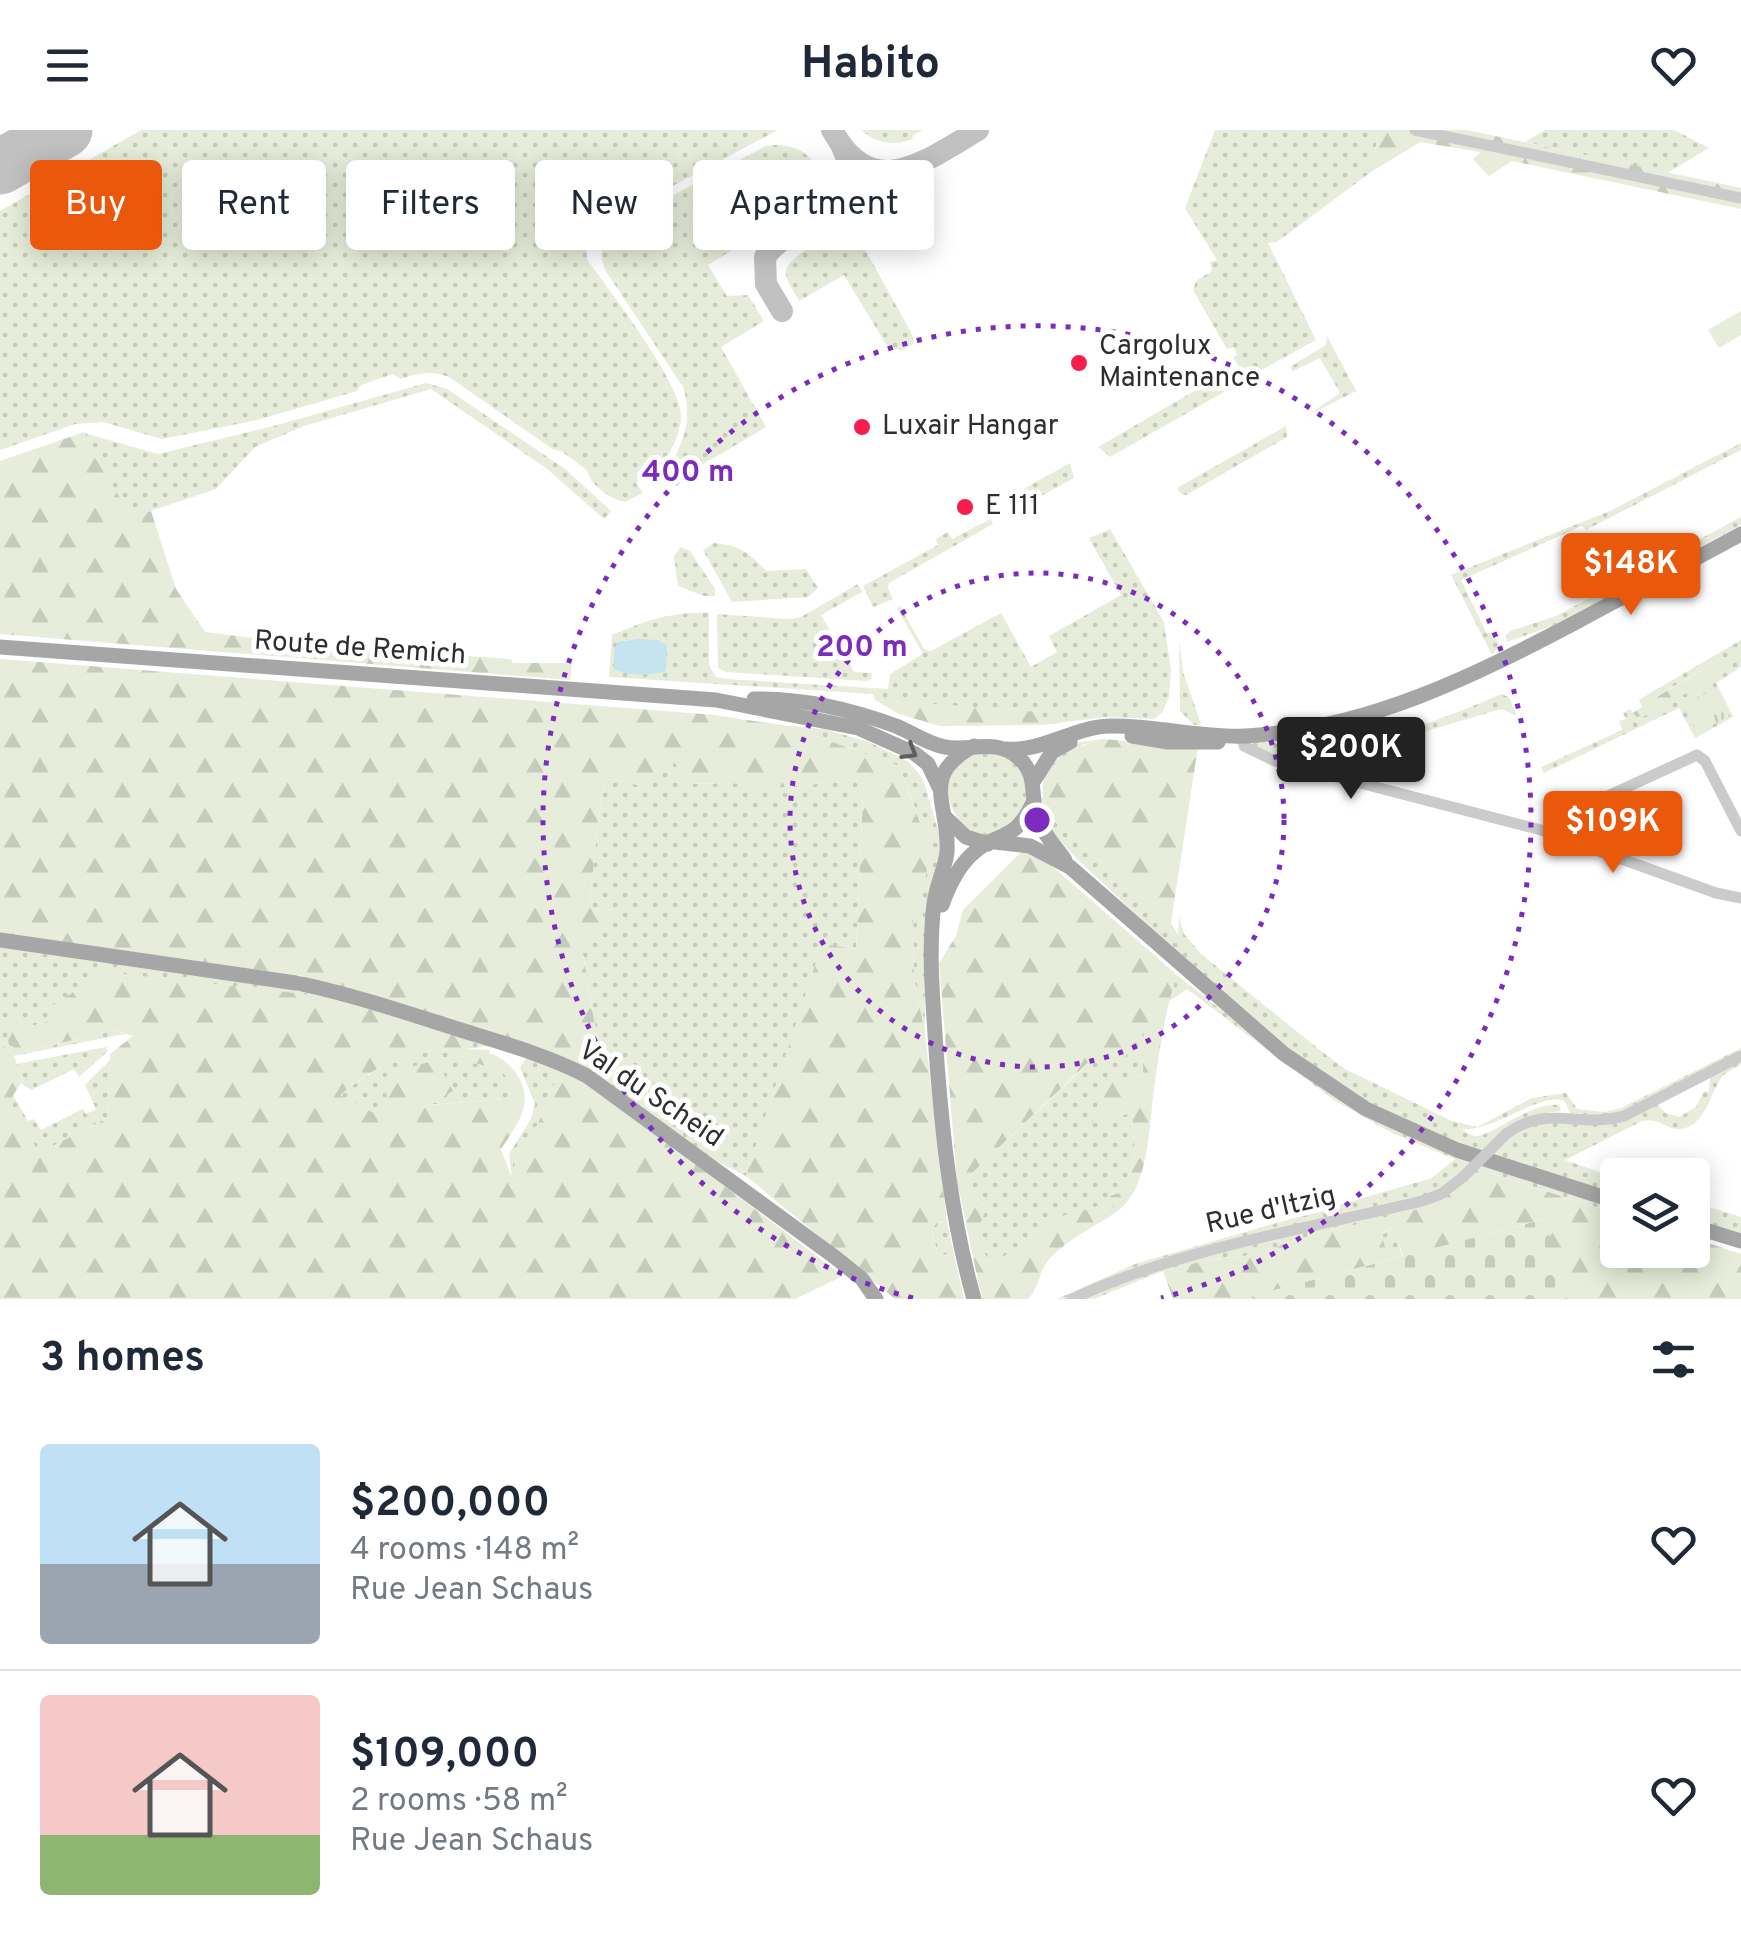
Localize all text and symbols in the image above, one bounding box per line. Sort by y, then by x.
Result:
text: Habito [801,37,940,94]
icon: menu [40,38,95,93]
icon: heart [1646,38,1701,93]
chip: Buy [30,160,162,250]
chip: Rent [182,160,326,250]
chip: Filters [346,160,515,250]
chip: New [535,160,673,250]
chip: Apartment [693,160,934,250]
place label: Cargolux Maintenance [1099,329,1260,397]
marker: Cargolux Maintenance [1068,352,1090,374]
place label: Luxair Hangar [882,409,1059,445]
marker: Luxair Hangar [851,416,873,438]
text: 400 m [642,455,734,492]
place label: E 111 [985,489,1040,525]
marker: E 111 [954,496,976,518]
pin: $148K [1561,533,1701,618]
text: $148K [1583,545,1679,585]
street label: Route de Remich [253,624,467,674]
text: 200 m [816,630,908,667]
pin: $200K [1281,717,1421,802]
text: $200K [1299,729,1403,769]
one-way arrow [899,740,917,759]
pin: $109K [1543,791,1683,876]
centre of rings [1019,802,1055,838]
text: $109K [1565,803,1661,843]
street label: Val du Scheid [571,1033,729,1157]
map controls [1600,1158,1710,1268]
button: layers [1600,1158,1710,1268]
street label: Rue d'Itzig [1202,1179,1340,1243]
icon: filters [1646,1332,1701,1387]
text: 3 homes [40,1333,205,1386]
text: $200,000 [350,1478,550,1531]
icon: home [120,1484,240,1604]
icon: heart [1646,1517,1701,1572]
text: 4 rooms · 148 m² [350,1531,579,1571]
text: Rue Jean Schaus [350,1571,593,1611]
text: $109,000 [350,1729,539,1782]
icon: home [120,1735,240,1855]
icon: heart [1646,1768,1701,1823]
text: 2 rooms · 58 m² [350,1782,568,1822]
text: Rue Jean Schaus [350,1822,593,1862]

